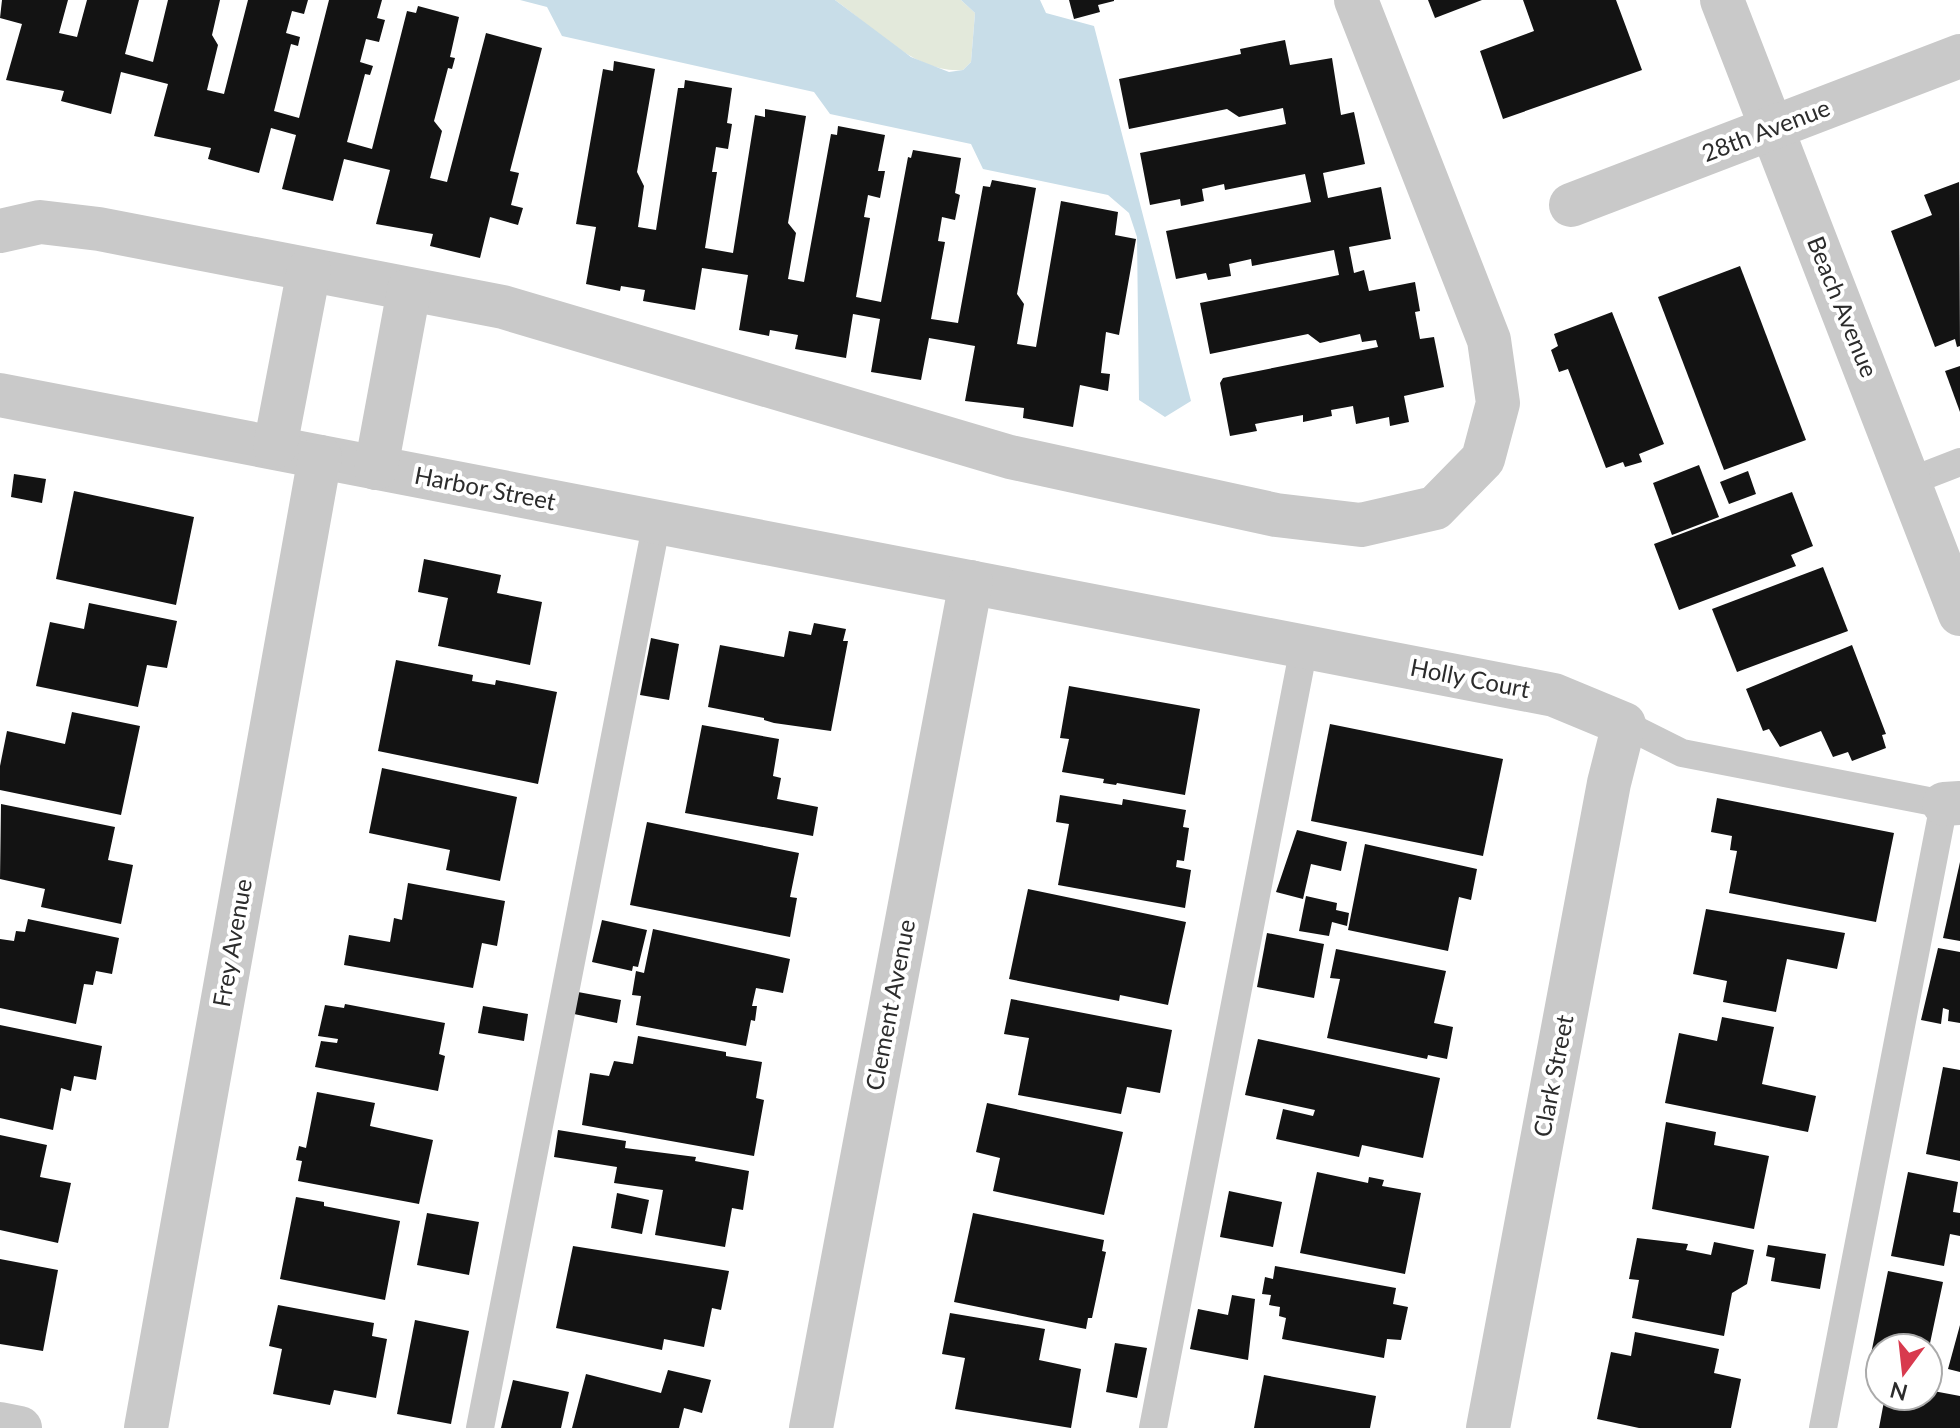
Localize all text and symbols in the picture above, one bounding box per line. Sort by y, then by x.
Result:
street label: 28th Avenue [1697,92,1834,167]
street label: Beach Avenue [1802,232,1885,381]
street label: Harbor Street [412,460,559,516]
street label: Holly Court [1408,652,1533,703]
street label: Frey Avenue [206,876,257,1009]
street label: Clement Avenue [859,917,920,1093]
street label: Clark Street [1526,1012,1579,1139]
north arrow [1864,1332,1944,1412]
text: N [1887,1377,1910,1407]

